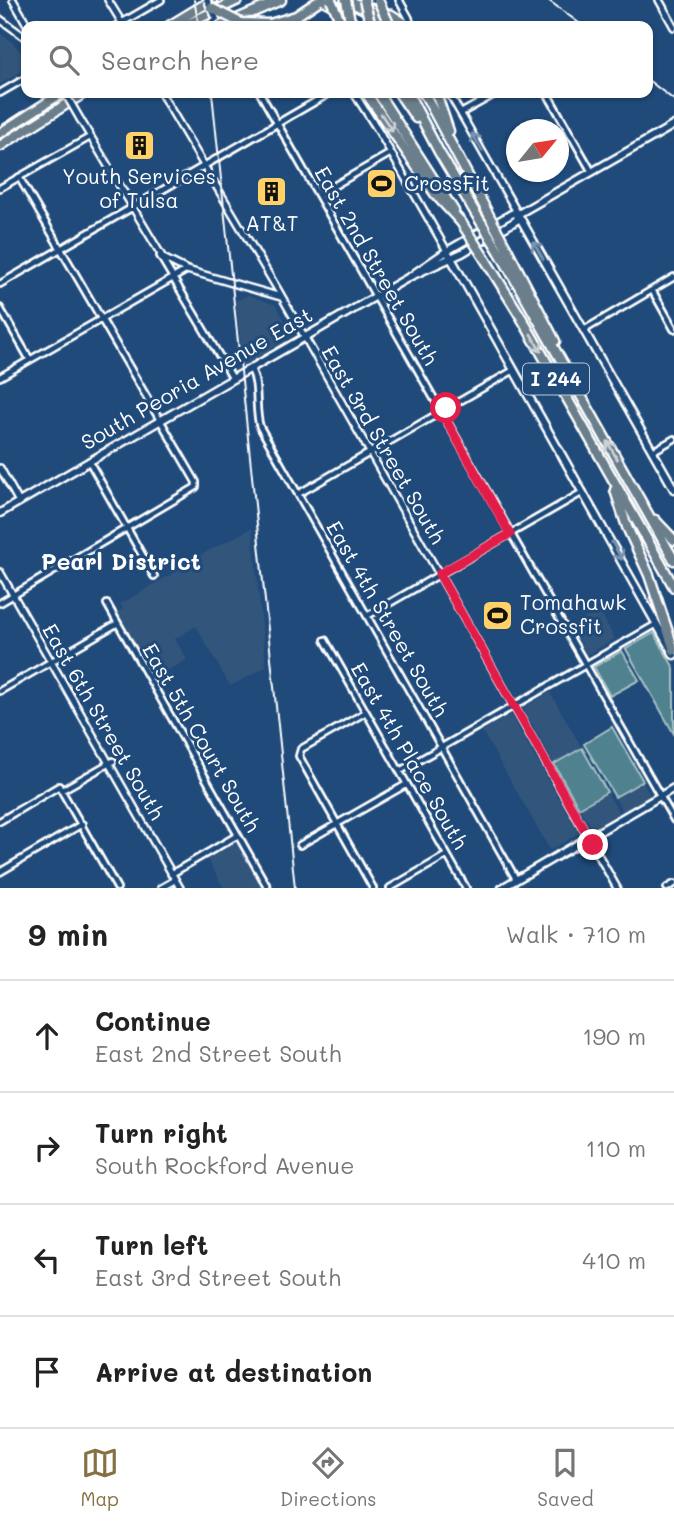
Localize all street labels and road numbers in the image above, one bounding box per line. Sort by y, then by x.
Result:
street label: East 2nd Street South [309,161,445,369]
street label: South Peoria Avenue East [76,300,317,455]
street label: East 3rd Street South [316,340,452,548]
road number: I 244 [523,364,589,394]
street label: East 4th Street South [321,515,455,721]
street label: East 6th Street South [37,618,172,824]
street label: East 5th Court South [137,638,267,837]
street label: East 4th Place South [346,657,475,854]

